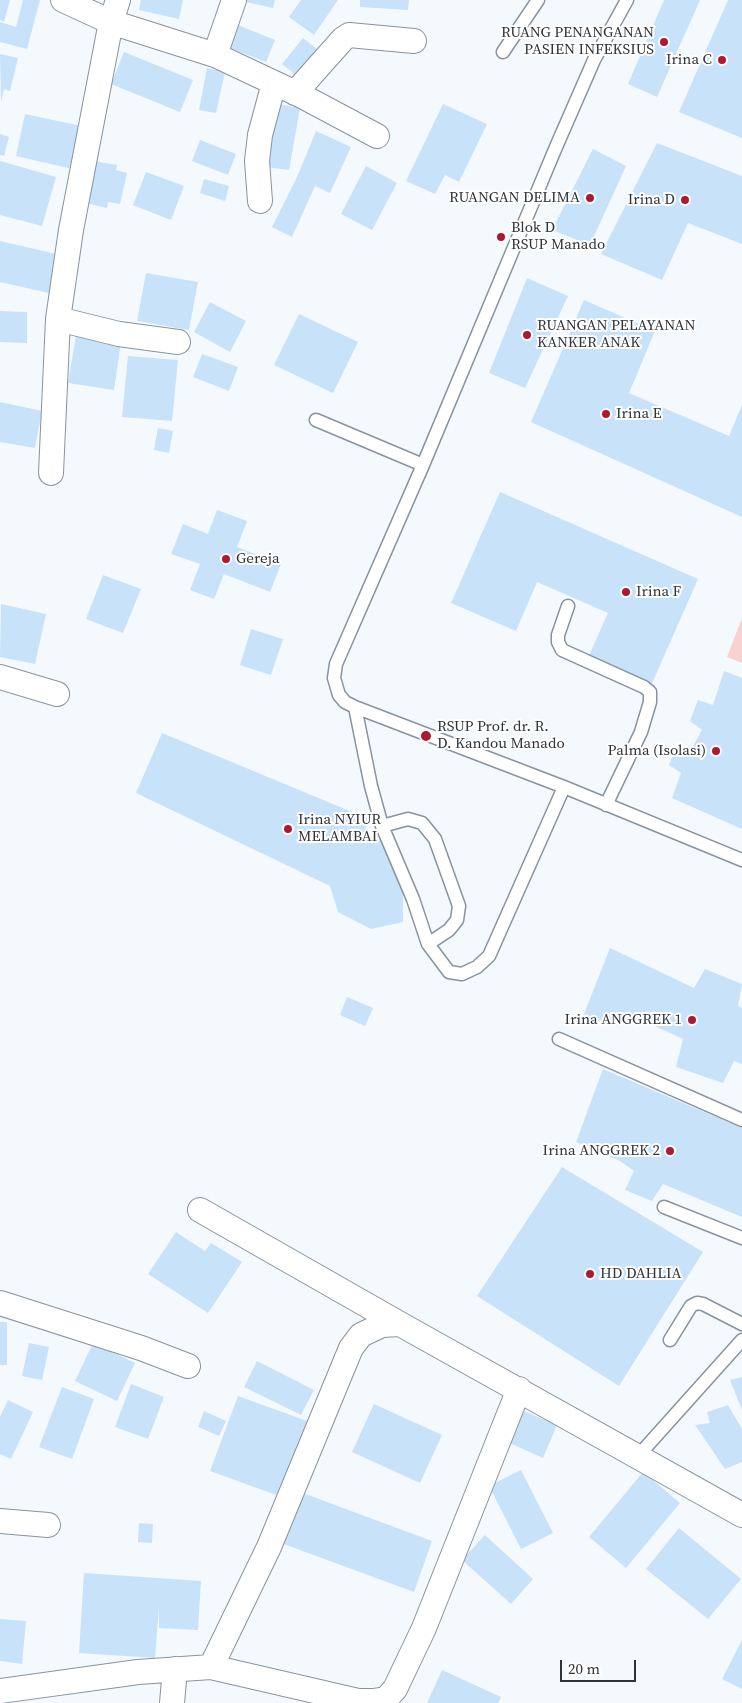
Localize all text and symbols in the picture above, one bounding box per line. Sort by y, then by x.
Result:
place label: RUANG PENANGANAN PASIEN INFEKSIUS [501,24,654,59]
marker: RUANG PENANGANAN PASIEN INFEKSIUS [658,36,670,48]
place label: Irina C [666,51,712,69]
marker: Irina C [716,54,728,66]
place label: RUANGAN DELIMA [449,189,580,207]
place label: Irina D [628,191,675,209]
marker: RUANGAN DELIMA [584,192,596,204]
marker: Irina D [679,194,691,206]
place label: Blok D RSUP Manado [511,219,605,254]
marker: Blok D RSUP Manado [495,231,507,243]
place label: RUANGAN PELAYANAN KANKER ANAK [537,317,695,352]
marker: RUANGAN PELAYANAN KANKER ANAK [521,329,533,341]
place label: Irina E [616,405,662,423]
marker: Irina E [600,408,612,420]
place label: Gereja [236,550,280,568]
marker: Gereja [220,553,232,565]
place label: Irina F [636,583,681,601]
marker: Irina F [620,586,632,598]
place label: RSUP Prof. dr. R. D. Kandou Manado [437,718,565,753]
marker: RSUP Prof. dr. R. D. Kandou Manado [419,729,433,743]
place label: Palma (Isolasi) [607,742,706,760]
marker: Palma (Isolasi) [710,745,722,757]
place label: Irina NYIUR MELAMBAI [298,811,381,846]
marker: Irina NYIUR MELAMBAI [282,823,294,835]
place label: Irina ANGGREK 1 [565,1011,682,1029]
marker: Irina ANGGREK 1 [686,1014,698,1026]
place label: Irina ANGGREK 2 [543,1142,660,1160]
marker: Irina ANGGREK 2 [664,1145,676,1157]
place label: HD DAHLIA [600,1265,682,1283]
marker: HD DAHLIA [584,1268,596,1280]
scale bar [562,1650,638,1682]
text: 20 m [568,1658,600,1679]

